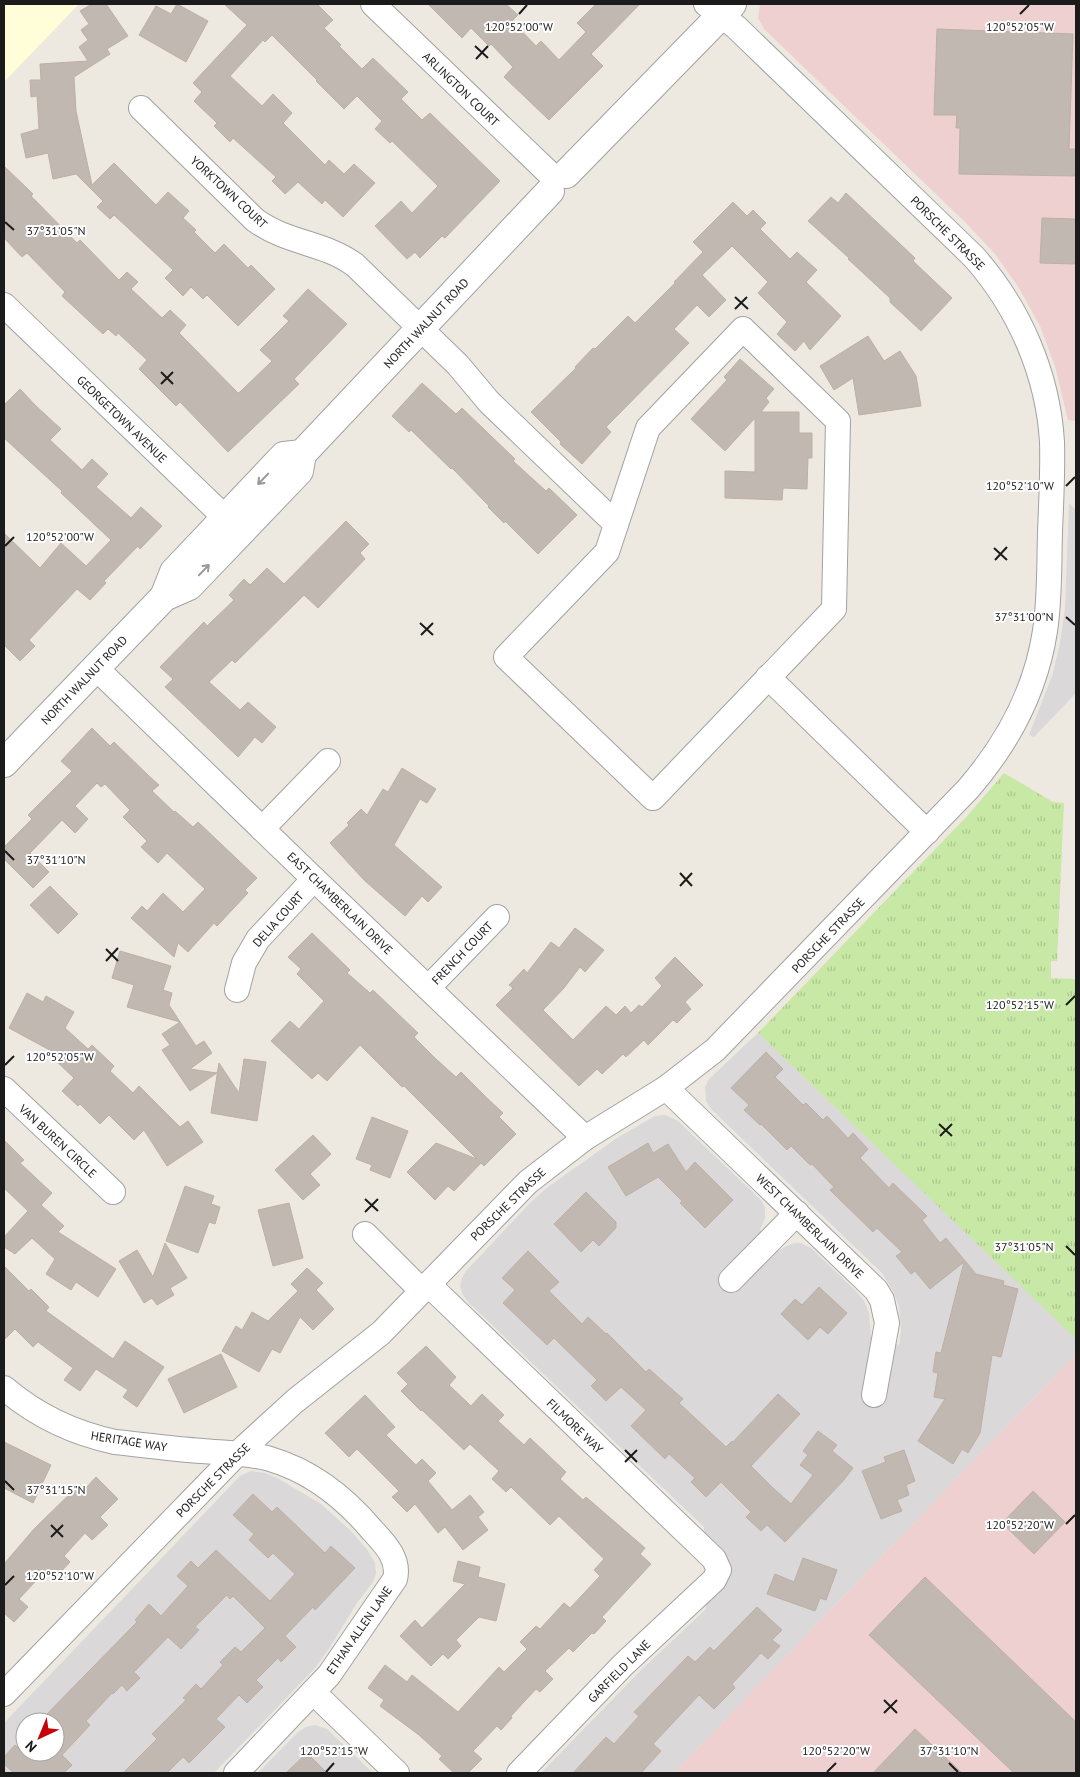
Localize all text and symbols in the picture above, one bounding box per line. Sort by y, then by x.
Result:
text: 120°52'00"W [485,19,553,34]
text: 120°52'05"W [986,19,1054,34]
street label: ARLINGTON COURT [420,49,503,130]
street label: YORKTOWN COURT [188,153,271,232]
street label: PORSCHE STRASSE [908,193,988,273]
text: 37°31'05"N [26,223,86,238]
street label: NORTH WALNUT ROAD [380,275,472,371]
street label: GEORGETOWN AVENUE [74,372,170,466]
one-way arrow [257,472,269,485]
text: 120°52'10"W [986,478,1054,493]
text: 120°52'00"W [26,529,94,544]
one-way arrow [198,564,210,576]
text: 37°31'00"N [994,609,1054,624]
street label: NORTH WALNUT ROAD [38,632,130,728]
street label: EAST CHAMBERLAIN DRIVE [284,849,396,957]
text: 37°31'10"N [26,852,86,867]
street label: DELIA COURT [249,888,307,950]
street label: PORSCHE STRASSE [788,894,868,976]
street label: FRENCH COURT [428,918,496,988]
text: 120°52'15"W [986,997,1054,1012]
text: 120°52'05"W [26,1049,94,1064]
street label: VAN BUREN CIRCLE [15,1100,100,1181]
street label: PORSCHE STRASSE [467,1164,549,1244]
street label: WEST CHAMBERLAIN DRIVE [753,1171,867,1281]
text: 37°31'05"N [994,1239,1054,1254]
street label: FILMORE WAY [544,1395,607,1457]
street label: HERITAGE WAY [90,1428,168,1454]
street label: PORSCHE STRASSE [173,1440,253,1520]
text: 37°31'15"N [26,1482,86,1497]
text: 120°52'20"W [986,1517,1054,1532]
text: 120°52'10"W [26,1568,94,1583]
street label: ETHAN ALLEN LANE [323,1583,395,1677]
street label: GARFIELD LANE [584,1636,654,1706]
north arrow [15,1712,65,1762]
text: N [21,1737,41,1756]
text: 120°52'15"W [300,1743,368,1758]
text: 120°52'20"W [802,1743,870,1758]
text: 37°31'10"N [919,1743,979,1758]

